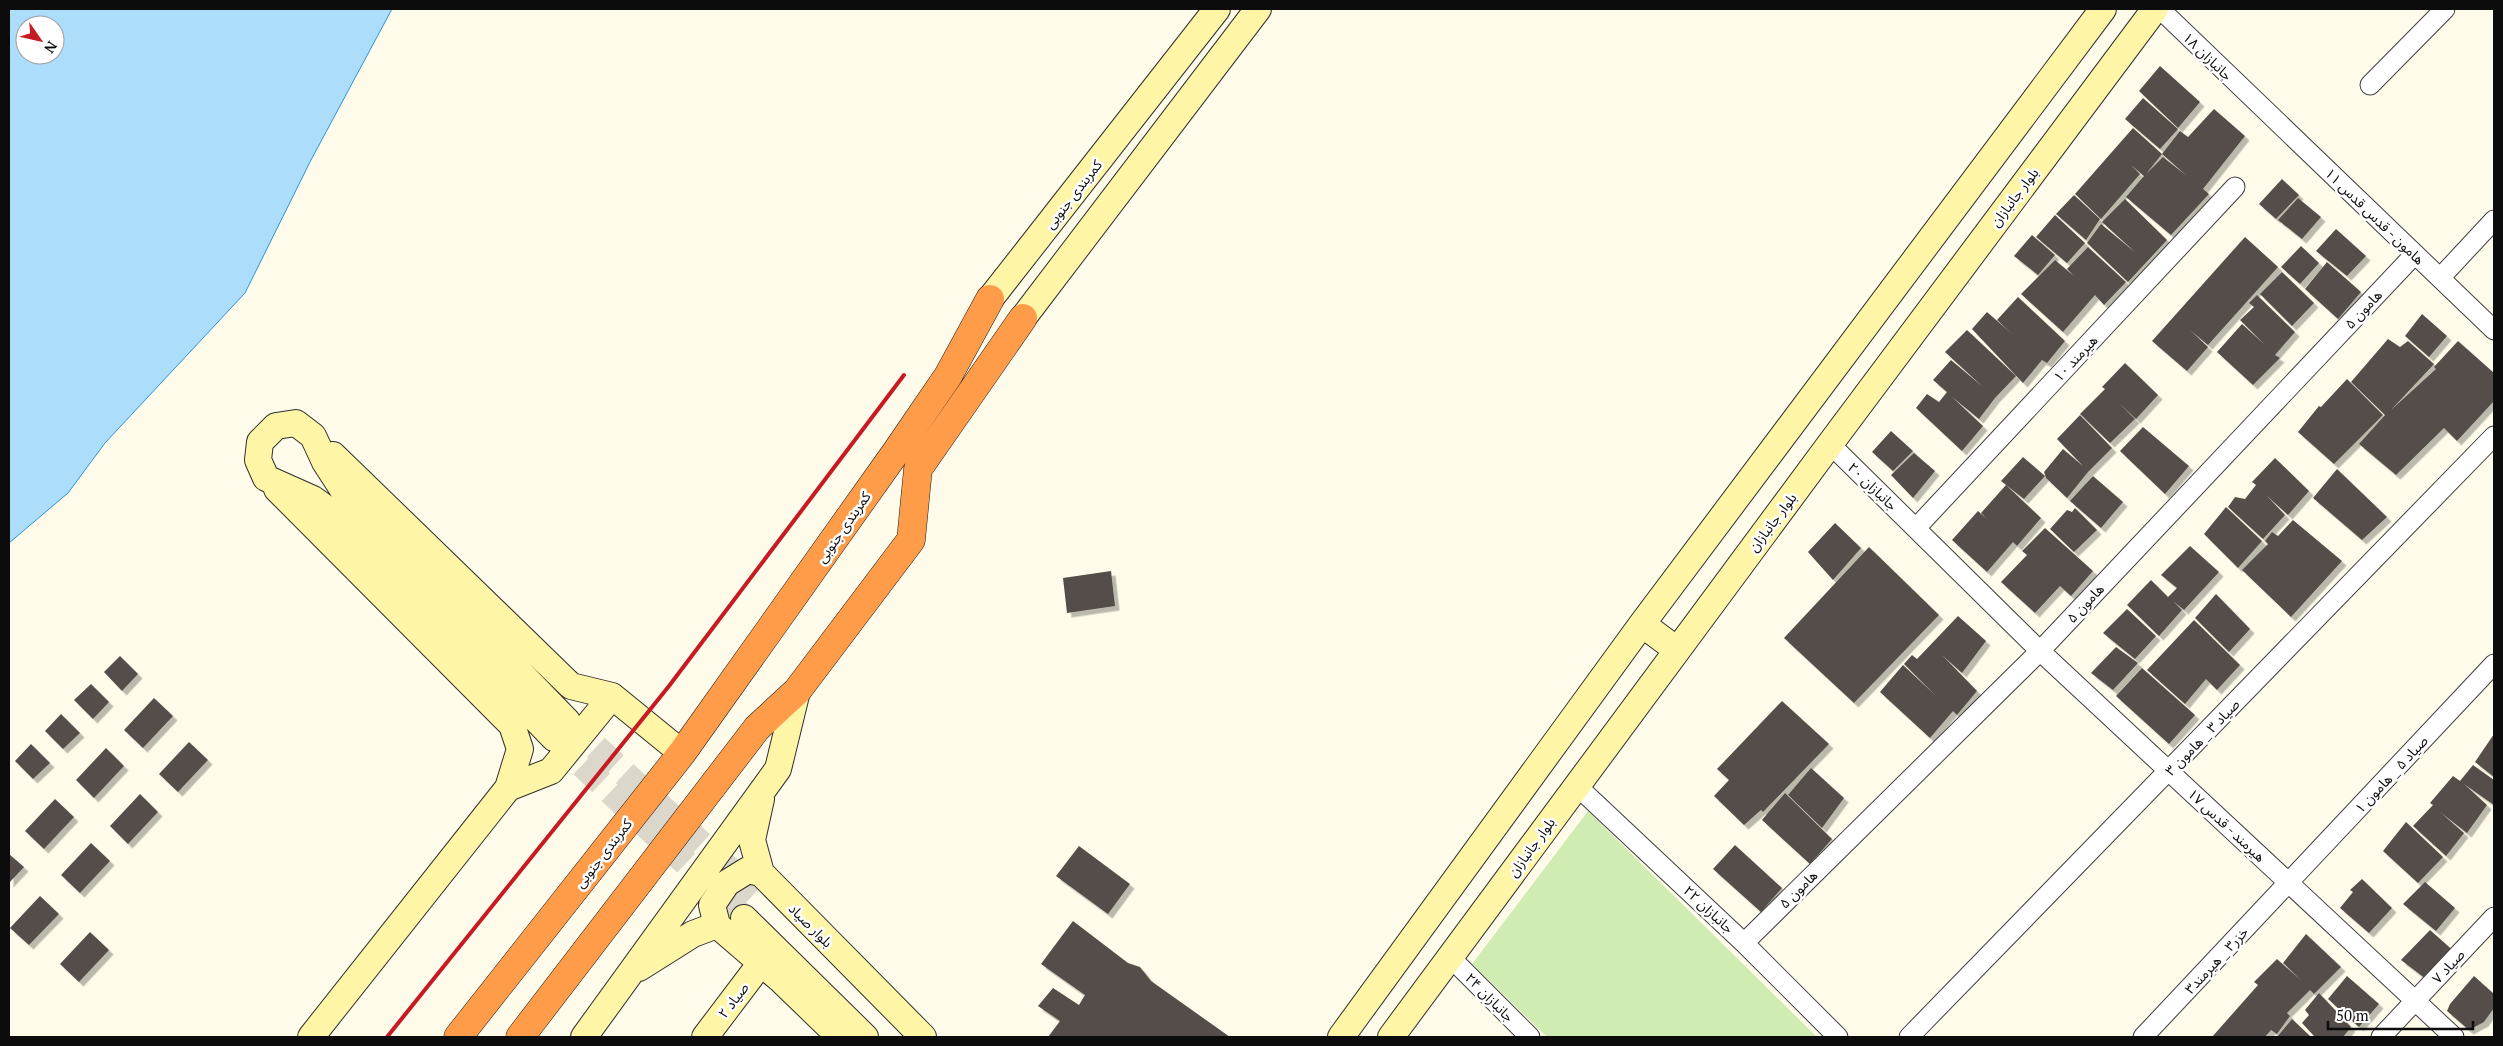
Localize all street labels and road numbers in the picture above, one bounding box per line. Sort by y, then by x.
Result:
street label: جانبازان ۱۸ [2179,28,2237,84]
street label: کمربندی جنوبی [1040,155,1106,232]
street label: بلوار جانبازان [1986,163,2043,230]
street label: هامون - قدس قدس ۱۱ [2321,164,2429,268]
street label: هامون ۵ [2340,285,2386,333]
street label: هیرمند ۱۰ [2049,331,2101,385]
street label: جانبازان ۲۰ [1844,458,1902,514]
street label: کمربندی جنوبی [811,487,875,566]
street label: بلوار جانبازان [1744,488,1801,555]
street label: هامون ۵ [2062,579,2108,627]
street label: صیاد ۳ _ هامون ۳ [2161,694,2244,779]
street label: صیاد ۵ _ هامون ۱ [2350,731,2432,817]
street label: هیرمند - قدس ۱۷ [2184,784,2270,866]
street label: بلوار جانبازان [1503,813,1559,881]
street label: کمربندی جنوبی [570,814,636,891]
street label: هامون ۵ [1775,866,1821,912]
street label: جانبازان ۲۲ [1680,881,1738,937]
street label: بلوار صیاد [785,899,837,951]
street label: خزر۳ _ هیرمند۳ [2180,922,2252,998]
street label: صیاد ۷ [2427,945,2469,987]
street label: جانبازان ۲۴ [1461,968,1519,1026]
street label: صیاد ۲ [713,978,753,1022]

